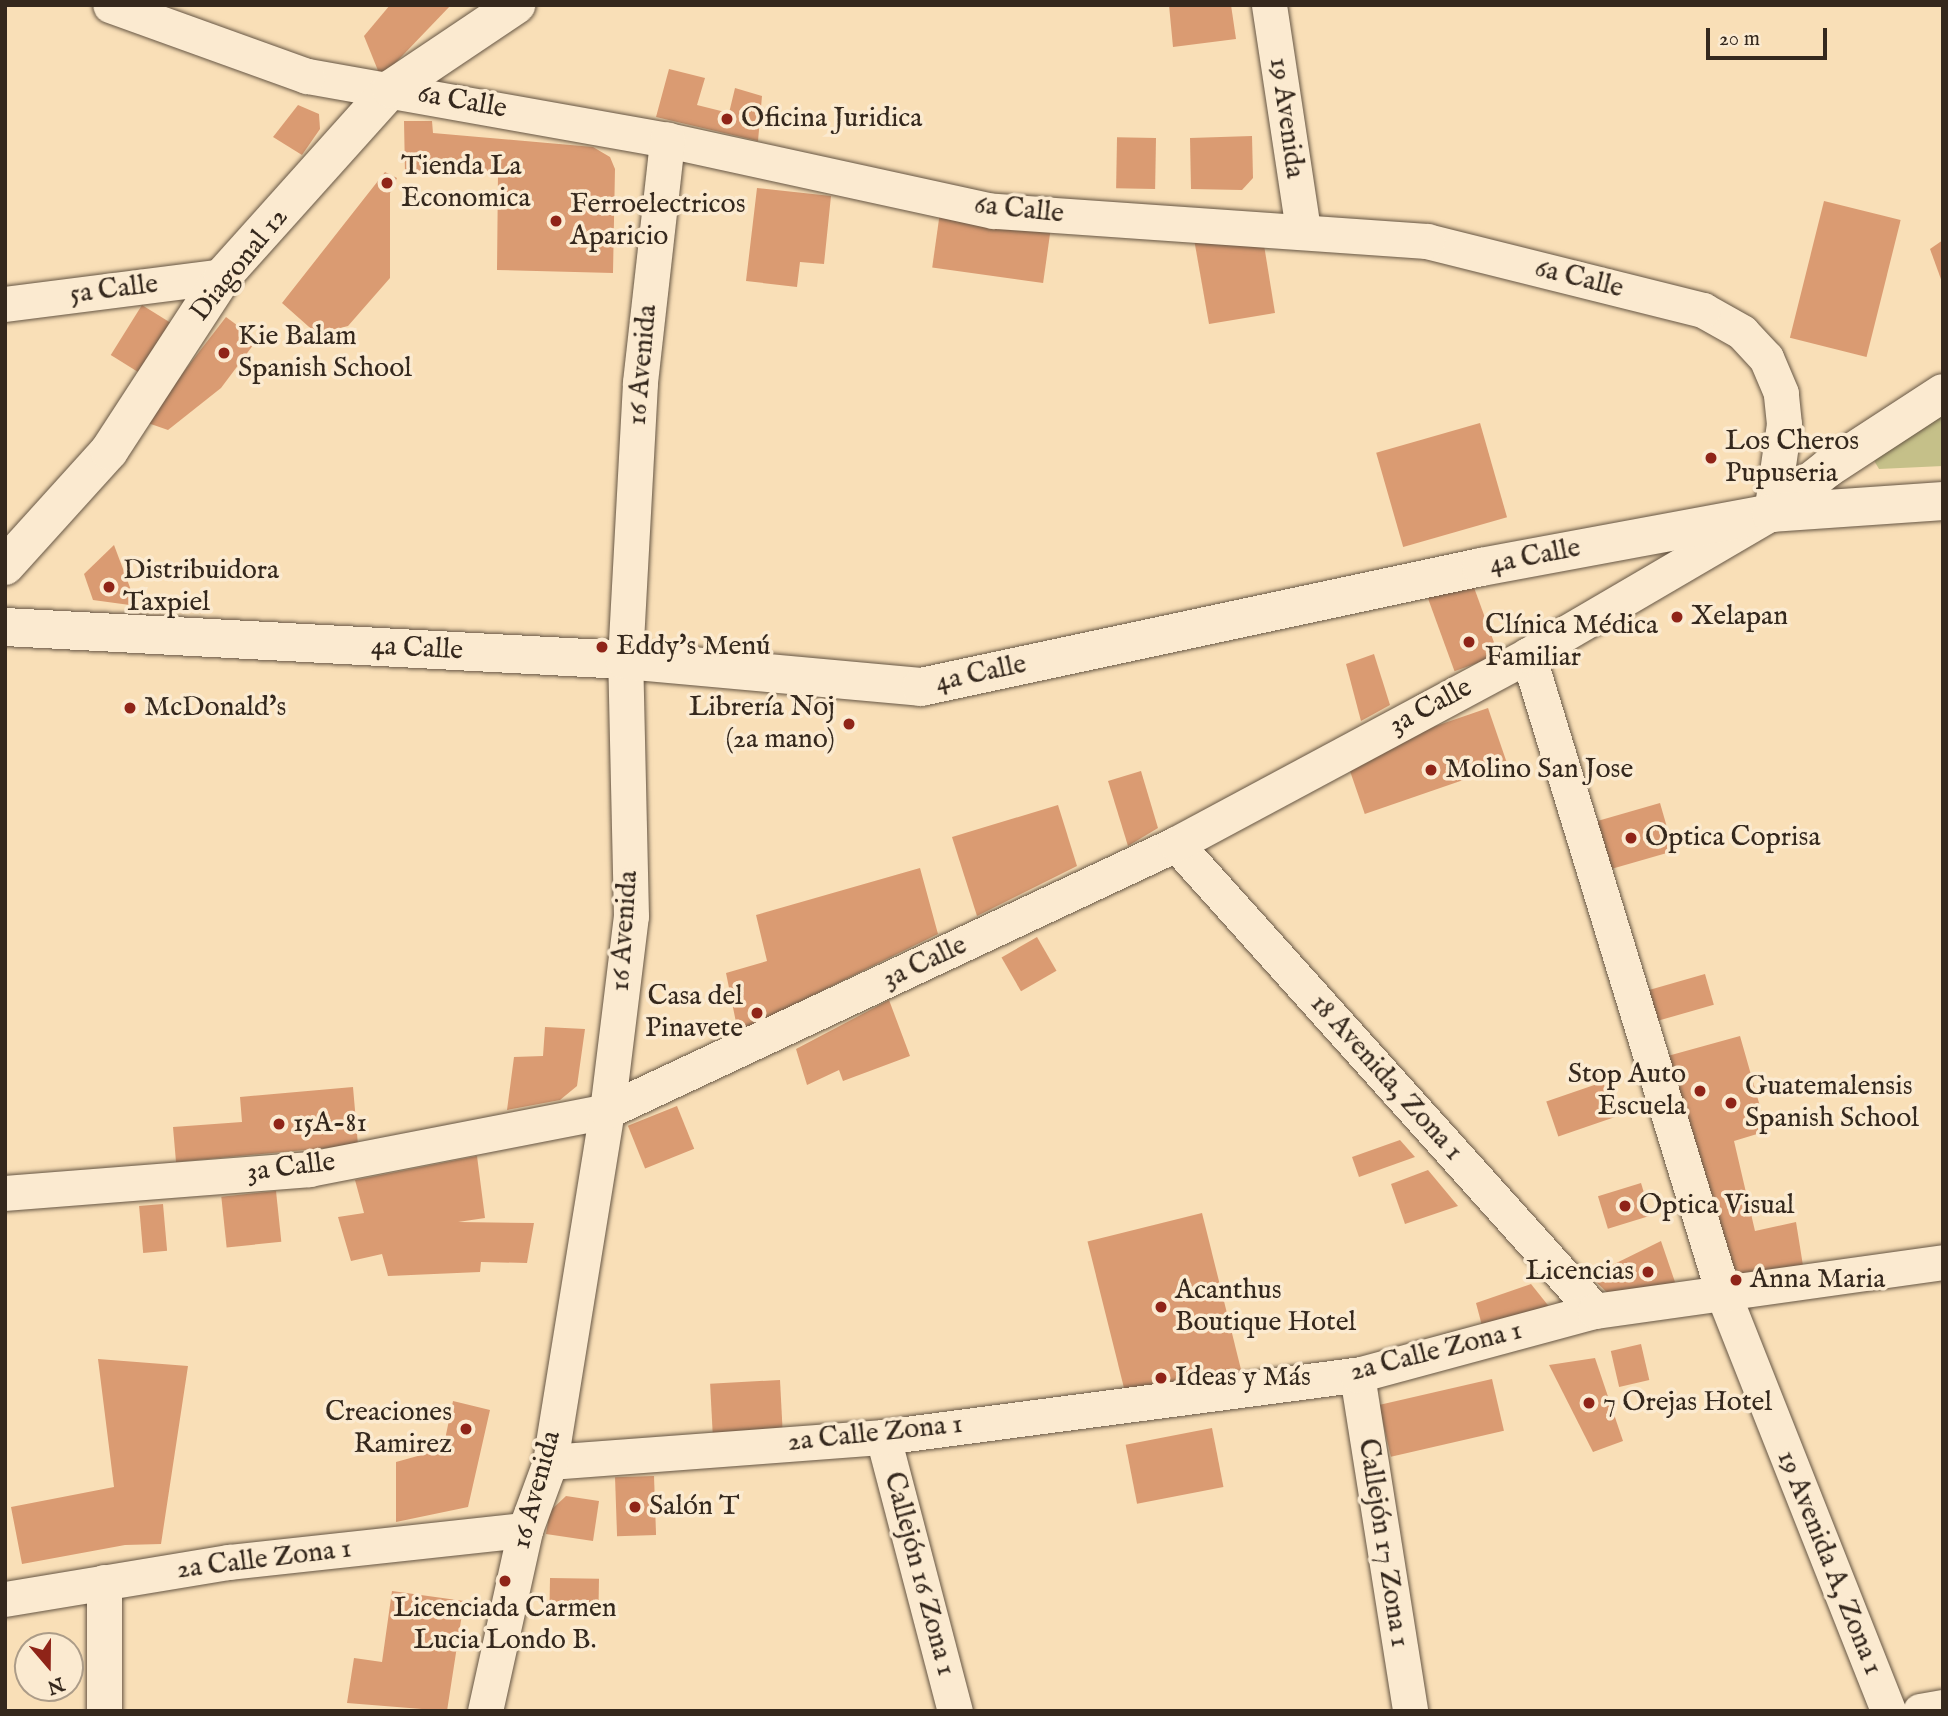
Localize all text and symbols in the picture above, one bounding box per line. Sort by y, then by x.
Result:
scale bar [1710,14,1831,58]
text: 20 m [1719,26,1760,53]
street label: 19 Avenida [1261,55,1311,181]
street label: 6a Calle [415,78,509,126]
place label: Oficina Juridica [741,102,922,136]
marker: Oficina Juridica [719,111,735,127]
place label: Tienda La Economica [401,150,531,216]
marker: Tienda La Economica [379,175,395,191]
place label: Ferroelectricos Aparicio [570,188,746,254]
street label: 6a Calle [972,189,1066,231]
street label: Diagonal 12 [184,201,296,329]
marker: Ferroelectricos Aparicio [548,213,564,229]
street label: 6a Calle [1531,252,1627,306]
street label: 5a Calle [68,268,160,312]
street label: 16 Avenida [621,303,665,427]
place label: Kie Balam Spanish School [238,320,412,386]
marker: Kie Balam Spanish School [216,345,232,361]
place label: Los Cheros Pupuseria [1725,425,1859,491]
marker: Los Cheros Pupuseria [1703,450,1719,466]
street label: 4a Calle [1487,532,1583,582]
place label: Distribuidora Taxpiel [123,554,279,620]
marker: Distribuidora Taxpiel [101,579,117,595]
place label: Xelapan [1691,600,1788,634]
place label: Clínica Médica Familiar [1485,609,1658,675]
marker: Xelapan [1669,609,1685,625]
street label: 4a Calle [370,630,464,668]
place label: Eddy's Menú [616,630,771,664]
marker: Clínica Médica Familiar [1459,632,1479,652]
marker: Eddy's Menú [594,639,610,655]
street label: 4a Calle [932,648,1030,700]
street label: 3a Calle [1384,671,1478,743]
place label: McDonald's [144,691,286,725]
place label: Librería Noj (2a mano) [689,691,835,757]
marker: McDonald's [122,700,138,716]
marker: Librería Noj (2a mano) [841,716,857,732]
place label: Molino San Jose [1445,753,1633,787]
marker: Molino San Jose [1423,762,1439,778]
place label: Optica Coprisa [1645,821,1821,855]
marker: Optica Coprisa [1623,830,1639,846]
street label: 16 Avenida [604,869,646,993]
street label: 3a Calle [878,929,972,997]
place label: Casa del Pinavete [645,980,743,1046]
street label: 18 Avenida, Zona 1 [1302,988,1470,1168]
marker: Casa del Pinavete [749,1005,765,1021]
place label: Stop Auto Escuela [1568,1058,1686,1124]
place label: Guatemalensis Spanish School [1745,1070,1919,1136]
marker: Stop Auto Escuela [1692,1083,1708,1099]
marker: Guatemalensis Spanish School [1723,1095,1739,1111]
place label: 15A-81 [293,1107,367,1141]
marker: 15A-81 [271,1116,287,1132]
street label: 3a Calle [245,1146,337,1190]
place label: Optica Visual [1639,1189,1795,1223]
marker: Optica Visual [1617,1198,1633,1214]
place label: Licencias [1525,1255,1634,1289]
place label: Anna Maria [1750,1263,1885,1297]
marker: Licencias [1640,1264,1656,1280]
marker: Anna Maria [1728,1272,1744,1288]
place label: Acanthus Boutique Hotel [1175,1274,1356,1340]
marker: Acanthus Boutique Hotel [1153,1299,1169,1315]
street label: 2a Calle Zona 1 [1347,1314,1525,1390]
place label: Ideas y Más [1175,1361,1311,1395]
marker: Ideas y Más [1153,1370,1169,1386]
place label: 7 Orejas Hotel [1603,1386,1772,1420]
marker: 7 Orejas Hotel [1581,1395,1597,1411]
place label: Creaciones Ramirez [325,1396,452,1462]
street label: 2a Calle Zona 1 [786,1408,964,1460]
marker: Creaciones Ramirez [458,1421,474,1437]
street label: 16 Avenida [505,1427,569,1553]
street label: Callejón 17 Zona 1 [1350,1436,1416,1650]
street label: 19 Avenida A, Zona 1 [1769,1446,1889,1680]
street label: Callejón 16 Zona 1 [876,1469,962,1679]
place label: Salón T [649,1490,739,1524]
marker: Salón T [627,1499,643,1515]
street label: 2a Calle Zona 1 [175,1533,353,1587]
marker: Licenciada Carmen Lucia Londo B. [497,1573,513,1589]
place label: Licenciada Carmen Lucia Londo B. [393,1592,617,1658]
north arrow [14,1632,84,1702]
text: N [44,1671,67,1699]

